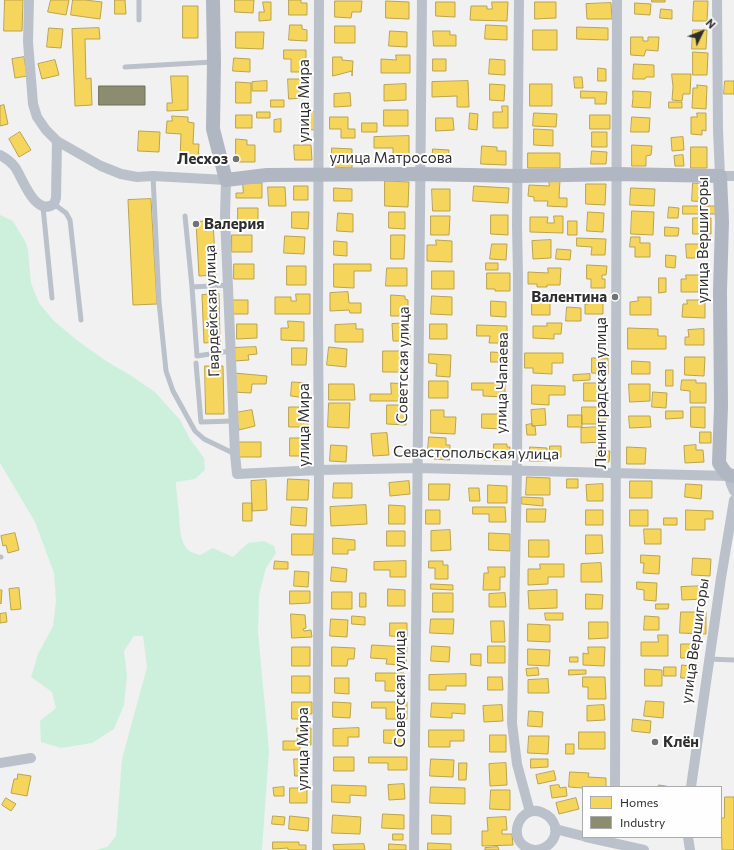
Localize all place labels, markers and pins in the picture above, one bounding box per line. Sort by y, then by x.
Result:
place label: Лесхоз [177,150,228,168]
marker: Лесхоз [231,154,241,164]
place label: Валерия [204,215,264,233]
marker: Валерия [191,219,201,229]
place label: Валентина [531,288,607,306]
marker: Валентина [610,292,620,302]
place label: Клён [663,733,699,751]
marker: Клён [650,737,660,747]

